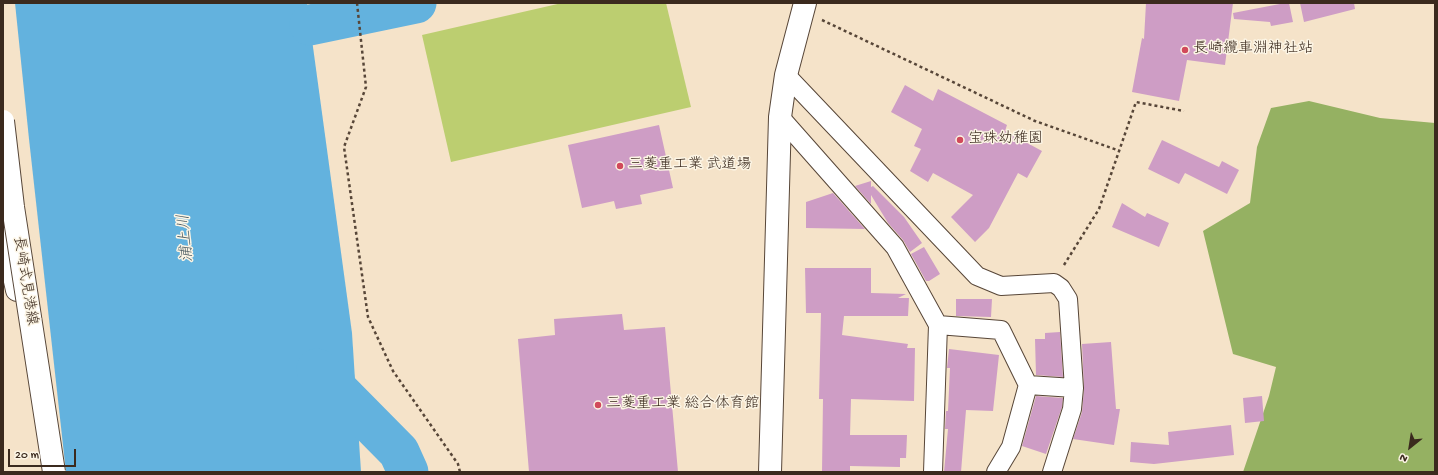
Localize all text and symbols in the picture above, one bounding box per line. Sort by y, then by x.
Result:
place label: 長崎纜車淵神社站 [1193,41,1313,59]
marker: 長崎纜車淵神社站 [1180,45,1190,55]
place label: 宝珠幼稚園 [968,131,1043,149]
marker: 宝珠幼稚園 [955,135,965,145]
place label: 三菱重工業 武道場 [628,157,752,175]
marker: 三菱重工業 武道場 [615,161,625,171]
water label: 浦上川 [175,213,199,263]
street label: 長崎式見港線 [8,235,40,327]
place label: 三菱重工業 総合体育館 [606,396,760,414]
marker: 三菱重工業 総合体育館 [593,400,603,410]
north arrow [1390,427,1430,467]
scale bar [10,441,78,467]
text: 20 m [15,449,39,463]
text: N [1398,450,1410,464]

